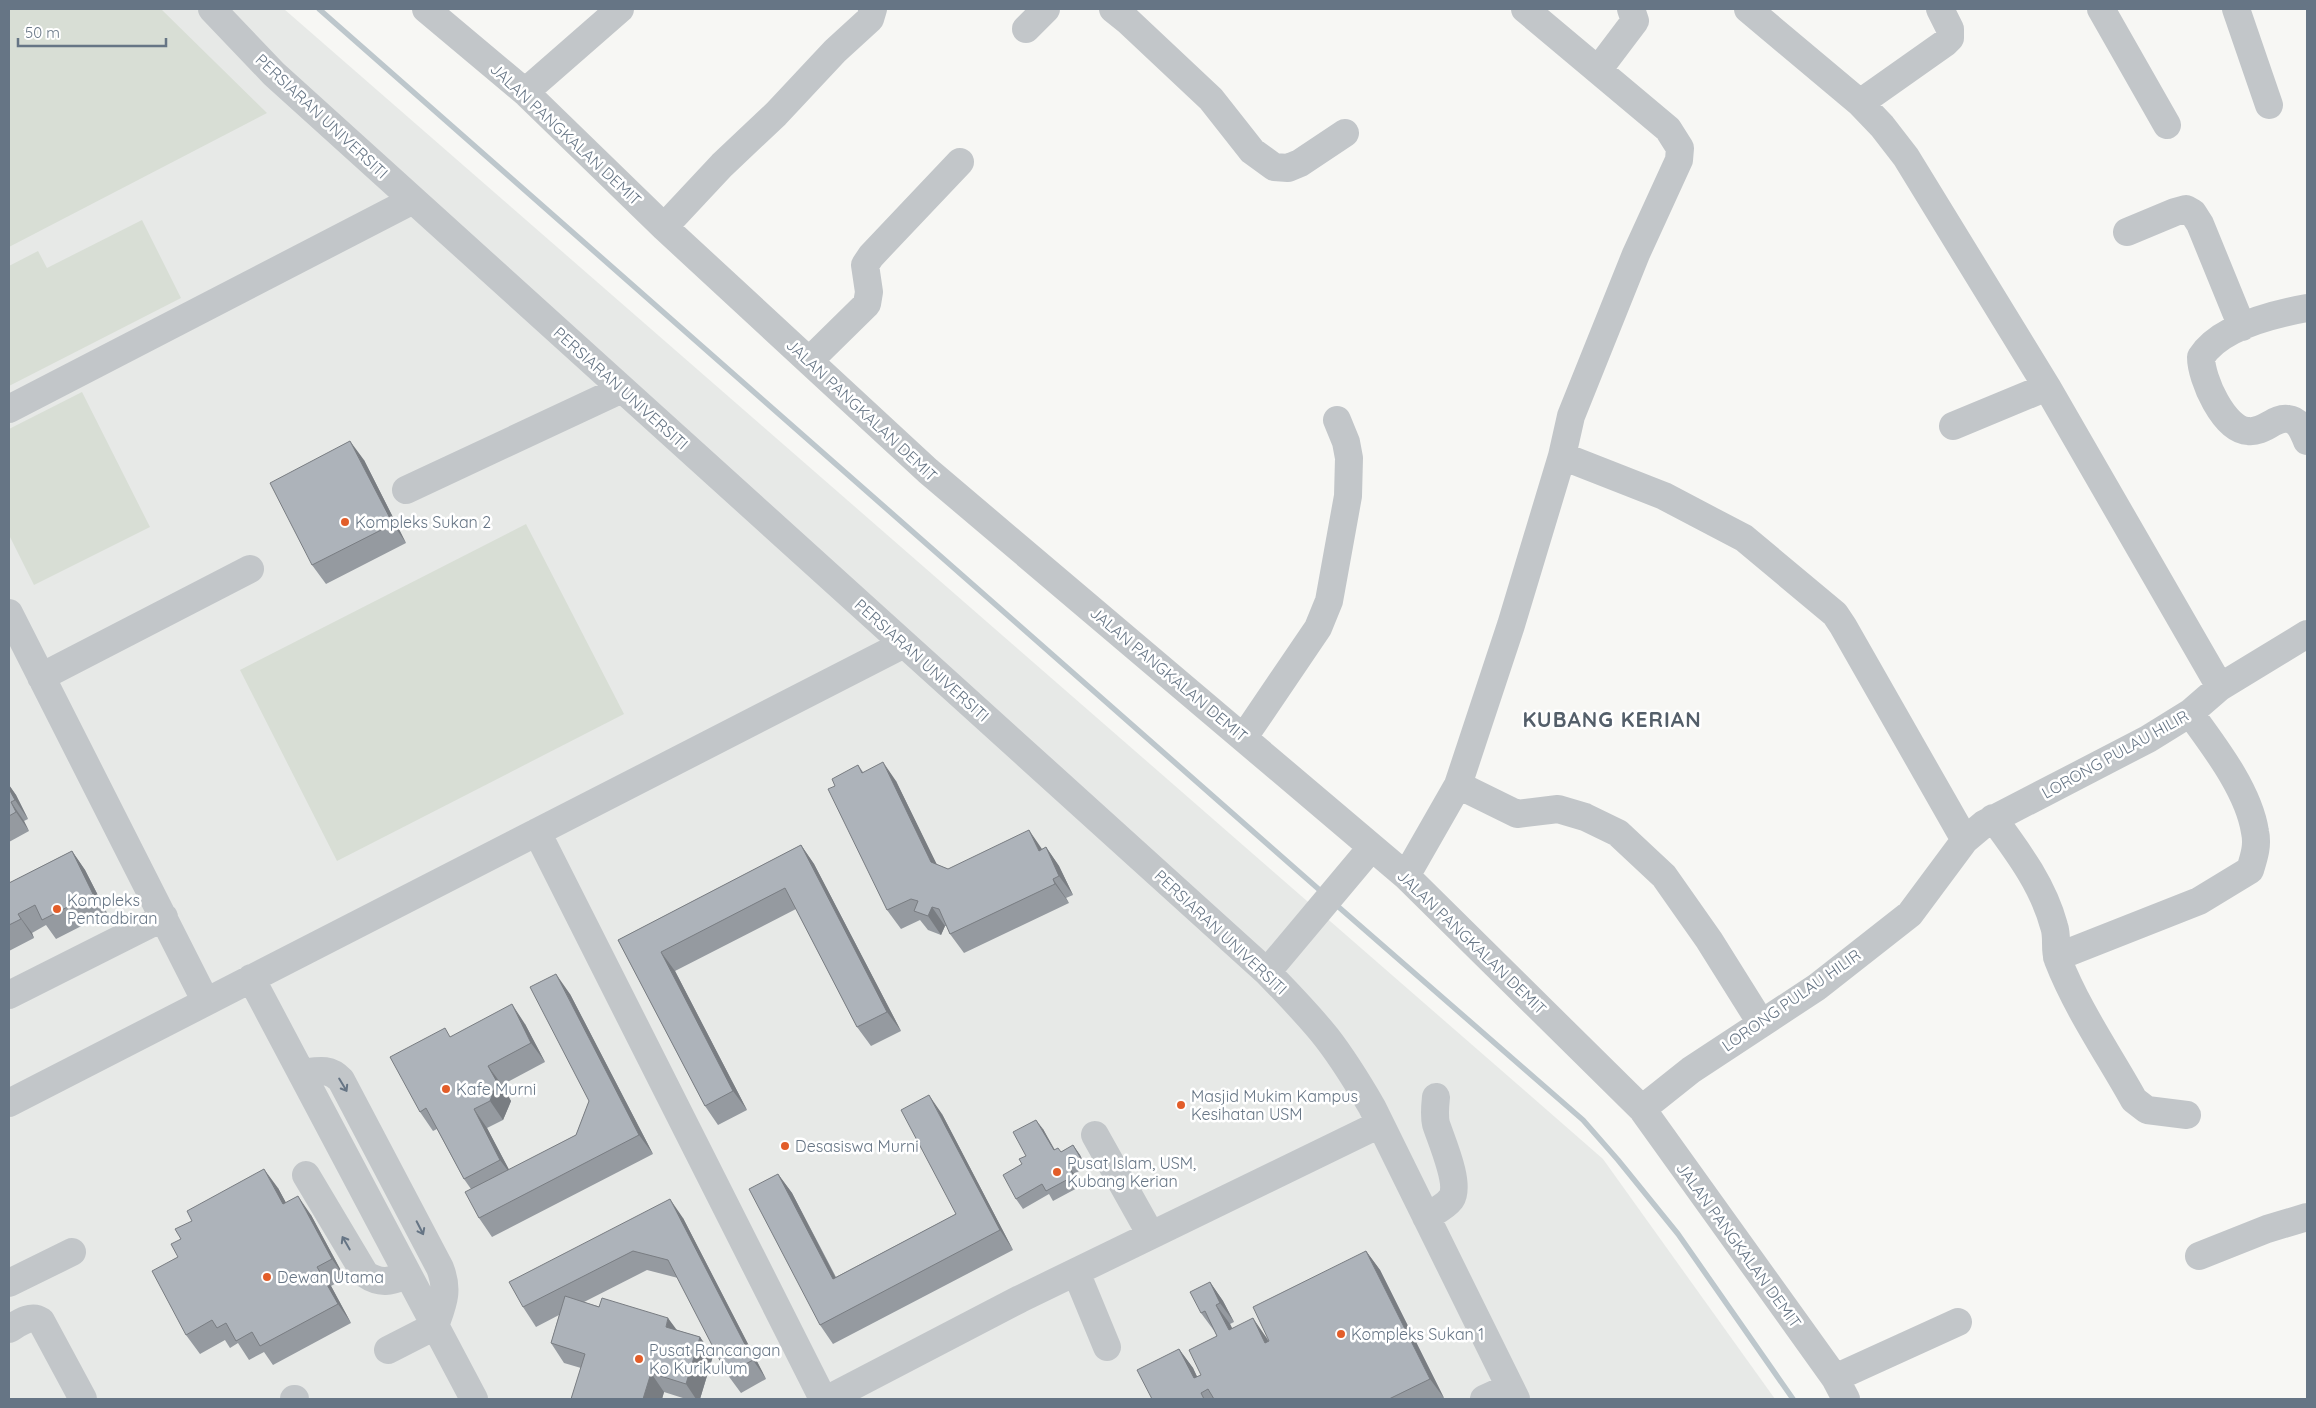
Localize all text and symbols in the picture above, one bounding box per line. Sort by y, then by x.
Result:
scale bar [18,15,165,47]
text: 50 m [25,23,60,42]
street label: PERSIARAN UNIVERSITI [252,49,392,183]
street label: JALAN PANGKALAN DEMIT [486,59,646,210]
street label: PERSIARAN UNIVERSITI [550,322,692,454]
street label: JALAN PANGKALAN DEMIT [782,335,942,486]
place label: Kompleks Sukan 2 [355,512,491,532]
marker: Kompleks Sukan 2 [339,516,351,528]
street label: PERSIARAN UNIVERSITI [851,594,993,726]
street label: JALAN PANGKALAN DEMIT [1086,602,1252,746]
street label: LORONG PULAU HILIR [2038,705,2192,803]
district label: KUBANG KERIAN [1522,706,1702,732]
street label: PERSIARAN UNIVERSITI [1151,865,1291,999]
street label: JALAN PANGKALAN DEMIT [1393,865,1551,1019]
place label: Kompleks Pentadbiran [67,890,158,928]
marker: Kompleks Pentadbiran [51,903,63,915]
street label: LORONG PULAU HILIR [1718,945,1864,1055]
one-way arrow [339,1078,349,1092]
place label: Kafe Murni [456,1079,536,1099]
marker: Kafe Murni [440,1083,452,1095]
place label: Masjid Mukim Kampus Kesihatan USM [1191,1086,1358,1124]
marker: Masjid Mukim Kampus Kesihatan USM [1175,1099,1187,1111]
place label: Desasiswa Murni [795,1136,919,1156]
marker: Desasiswa Murni [779,1140,791,1152]
place label: Pusat Islam, USM, Kubang Kerian [1067,1153,1196,1191]
street label: JALAN PANGKALAN DEMIT [1672,1158,1806,1332]
marker: Pusat Islam, USM, Kubang Kerian [1051,1166,1063,1178]
one-way arrow [415,1221,425,1236]
one-way arrow [341,1236,351,1250]
place label: Dewan Utama [277,1267,384,1287]
marker: Dewan Utama [261,1271,273,1283]
place label: Kompleks Sukan 1 [1351,1324,1484,1344]
marker: Kompleks Sukan 1 [1335,1328,1347,1340]
place label: Pusat Rancangan Ko Kurikulum [649,1340,781,1378]
marker: Pusat Rancangan Ko Kurikulum [633,1353,645,1365]

